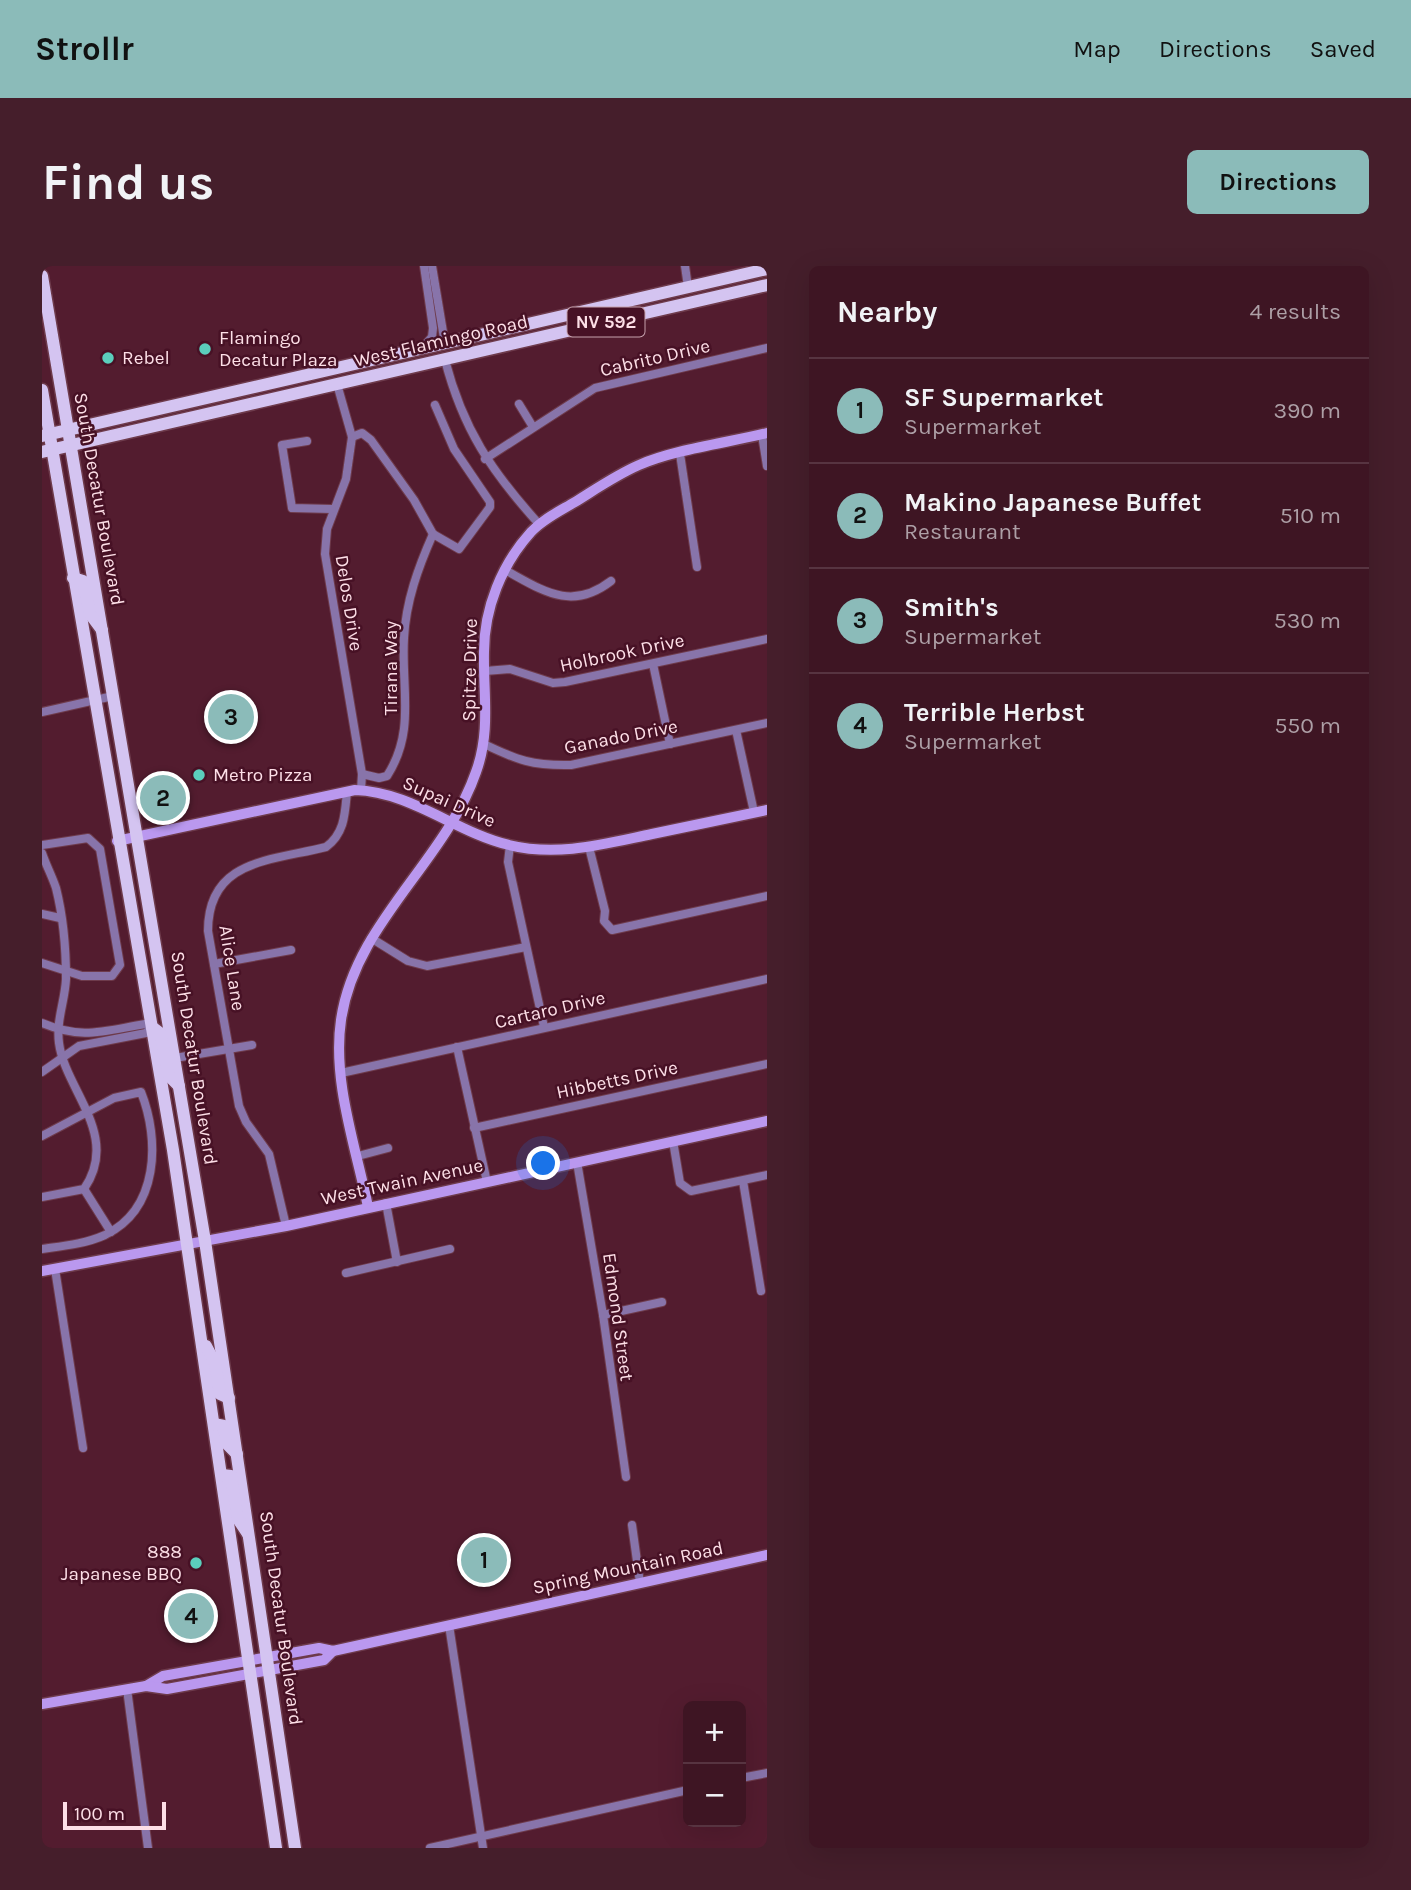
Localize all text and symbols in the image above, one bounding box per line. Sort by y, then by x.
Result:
text: Strollr [35,30,134,68]
text: Map [1073,35,1121,63]
text: Directions [1159,35,1272,63]
text: Saved [1310,35,1376,63]
button: Directions [1187,150,1369,214]
text: Find us [42,154,214,211]
text: Nearby [837,294,937,330]
text: 4 results [1249,298,1341,325]
road number: NV 592 [568,308,644,336]
street label: West Flamingo Road [352,310,530,372]
place label: Flamingo Decatur Plaza [219,327,337,371]
street label: Cabrito Drive [598,335,712,381]
marker: Flamingo Decatur Plaza [197,341,213,357]
place label: Rebel [122,347,170,369]
marker: Rebel [100,350,116,366]
text: SF Supermarket [904,382,1104,413]
street label: South Decatur Boulevard [69,391,129,607]
text: 1 [856,397,864,424]
text: 390 m [1273,397,1341,424]
text: Supermarket [904,413,1041,440]
text: Makino Japanese Buffet [904,487,1202,518]
text: 2 [853,502,867,529]
text: 510 m [1280,502,1341,529]
text: Restaurant [904,518,1021,545]
street label: Delos Drive [331,553,367,653]
text: Smith's [904,592,999,623]
text: 3 [853,607,867,634]
text: 530 m [1274,607,1341,634]
street label: Spitze Drive [458,618,482,722]
street label: Tirana Way [380,621,402,715]
text: Supermarket [904,623,1041,650]
street label: Holbrook Drive [558,629,686,677]
pin: 3 [208,691,254,743]
text: Terrible Herbst [904,697,1085,728]
text: 4 [853,712,867,739]
text: 550 m [1274,712,1341,739]
street label: Ganado Drive [562,715,680,759]
text: Supermarket [904,728,1041,755]
place label: Metro Pizza [213,764,312,786]
marker: Metro Pizza [191,767,207,783]
pin: 2 [140,772,186,824]
street label: Supai Drive [399,772,499,832]
street label: Alice Lane [214,924,250,1012]
street label: South Decatur Boulevard [166,950,222,1166]
street label: Cartaro Drive [493,987,607,1033]
street label: Hibbetts Drive [554,1056,680,1104]
your location [526,1146,560,1180]
street label: West Twain Avenue [319,1154,485,1210]
street label: Edmond Street [598,1251,638,1383]
street label: South Decatur Boulevard [255,1510,307,1726]
pin: 1 [461,1534,507,1586]
street label: Spring Mountain Road [531,1537,725,1599]
place label: 888 Japanese BBQ [61,1541,182,1585]
marker: 888 Japanese BBQ [188,1555,204,1571]
pin: 4 [168,1590,214,1642]
map controls [683,1701,746,1827]
button: + [683,1701,746,1764]
button: − [683,1764,746,1827]
scale bar [63,1799,166,1831]
text: 100 m [74,1803,125,1825]

